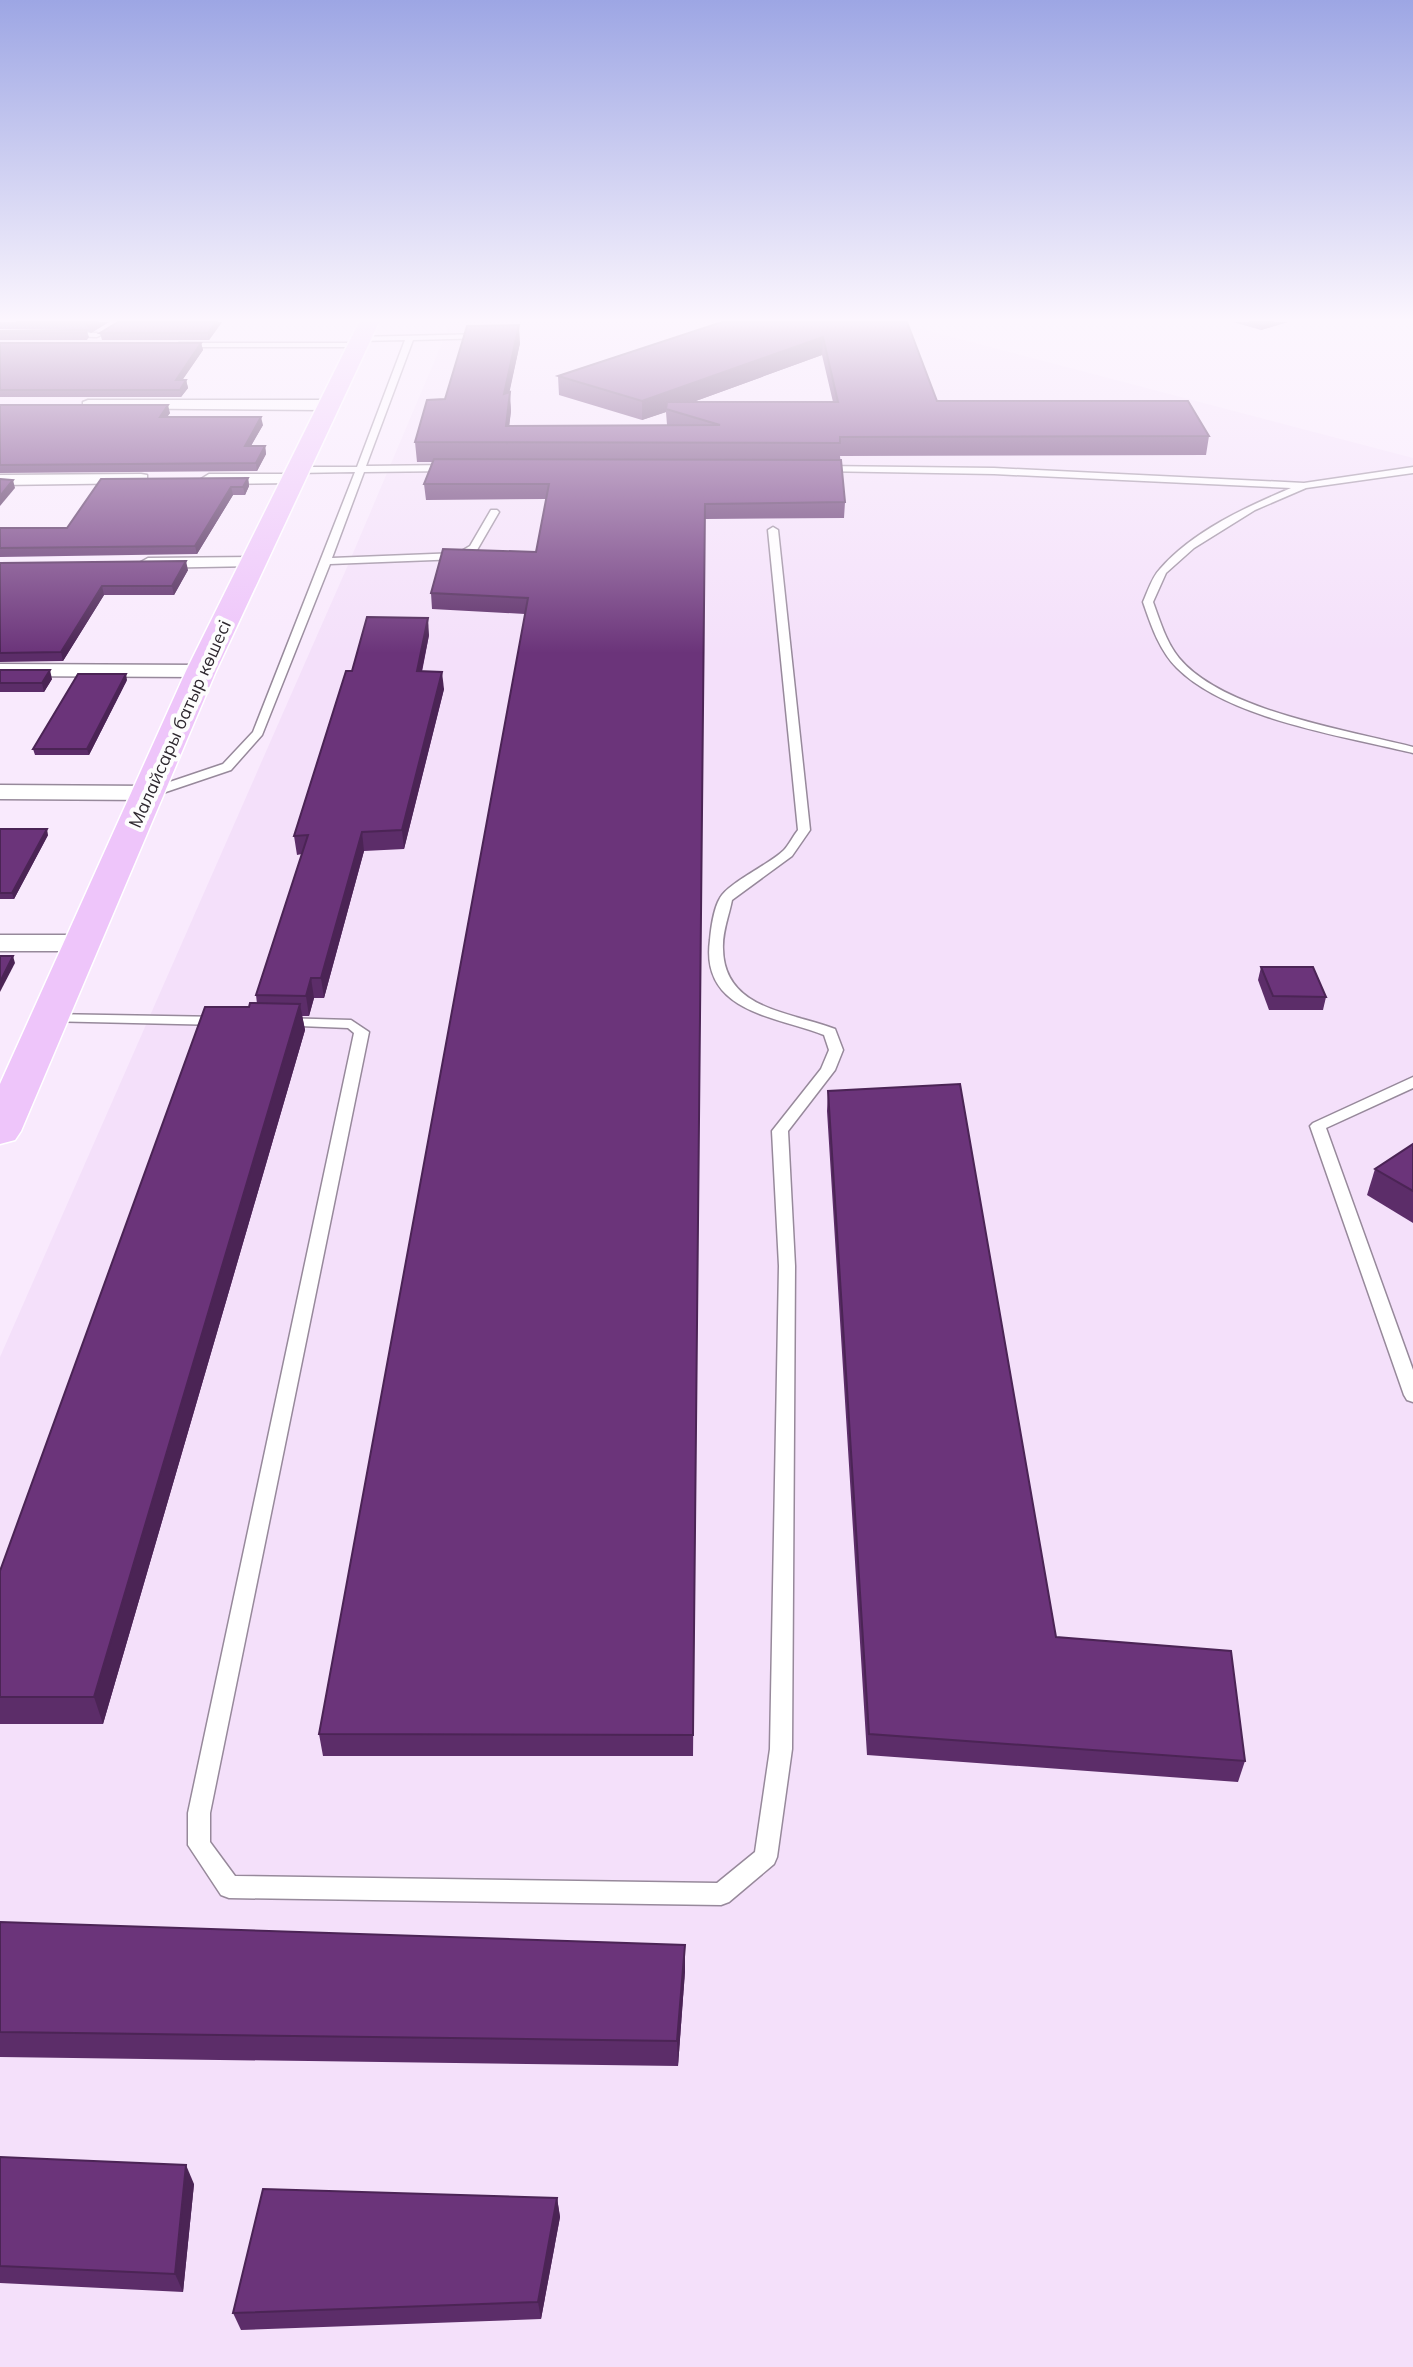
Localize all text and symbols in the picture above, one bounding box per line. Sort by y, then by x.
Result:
street label: Малайсары батыр көшесі [123,616,236,831]

